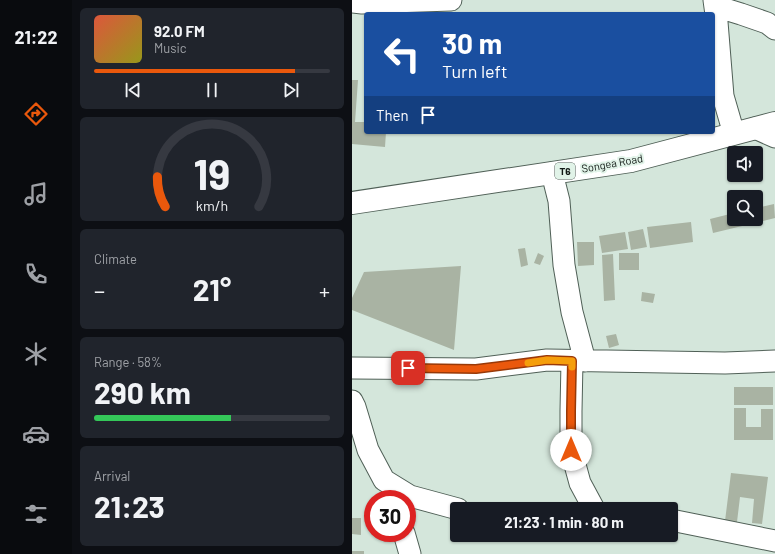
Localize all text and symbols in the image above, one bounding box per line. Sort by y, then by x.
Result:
text: 92.0 FM [154,22,205,40]
text: 21:22 [14,26,58,48]
text: 30 m [442,26,502,60]
icon: left [376,28,428,80]
text: Music [154,40,187,56]
text: Turn left [442,60,508,82]
icon: previous [122,79,144,101]
icon: pause [201,79,223,101]
icon: next [280,79,302,101]
icon: directions [22,100,50,128]
icon: arrive [417,104,439,126]
text: Then [376,106,409,124]
map controls [727,146,763,226]
button: sound [727,146,763,182]
text: 19 [194,147,230,197]
street label: Songea Road [580,151,644,175]
road number: T6 [555,163,575,179]
icon: music [22,180,50,208]
button: search [727,190,763,226]
text: km/h [196,196,228,213]
text: Climate [94,251,137,267]
icon: phone [22,260,50,288]
text: 21° [193,271,231,307]
text: − [94,277,105,303]
text: + [319,277,330,303]
icon: climate [22,340,50,368]
pin [391,351,425,385]
text: Range · 58% [94,354,162,370]
icon: arrive [397,357,419,379]
text: 290 km [94,374,191,410]
icon: car [22,420,50,448]
position arrow [550,429,592,471]
text: Arrival [94,468,130,484]
text: 21:23 [94,488,165,524]
speed limit sign: 30 [364,490,416,542]
icon: filters [22,500,50,528]
text: 21:23 · 1 min · 80 m [504,513,624,531]

